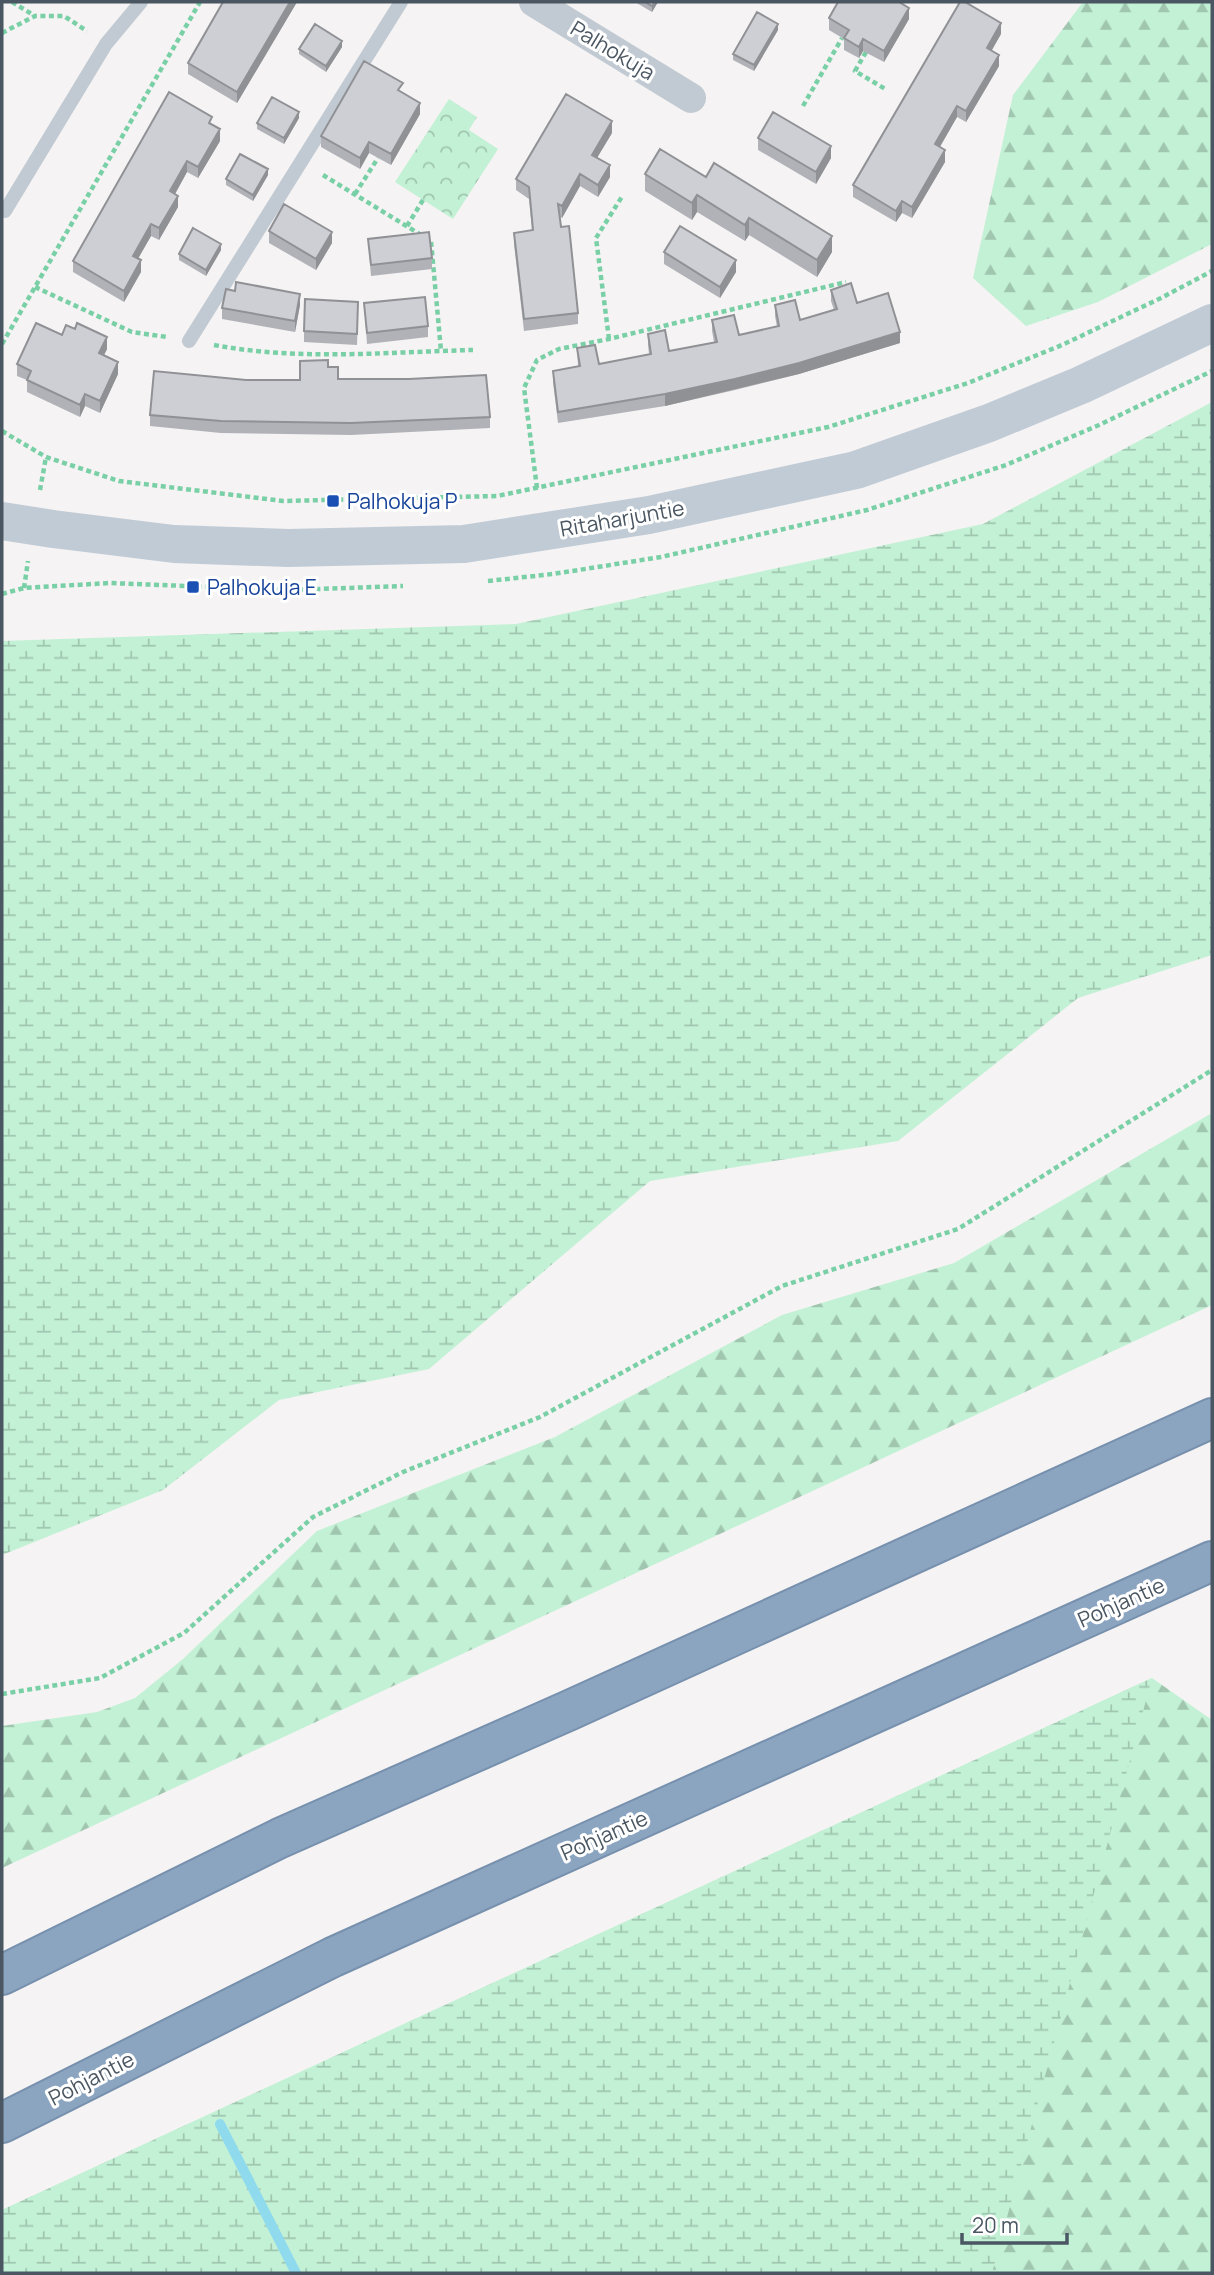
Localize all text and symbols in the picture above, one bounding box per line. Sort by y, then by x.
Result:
street label: Palhokuja [566,14,660,86]
place label: Palhokuja P [347,487,458,515]
marker: Palhokuja P [325,493,341,509]
street label: Ritaharjuntie [558,493,686,543]
place label: Palhokuja E [207,573,317,601]
marker: Palhokuja E [185,579,201,595]
street label: Pohjantie [1073,1570,1169,1634]
street label: Pohjantie [556,1803,652,1867]
street label: Pohjantie [43,2045,139,2111]
scale bar [962,2202,1067,2246]
text: 20 m [972,2211,1019,2239]

